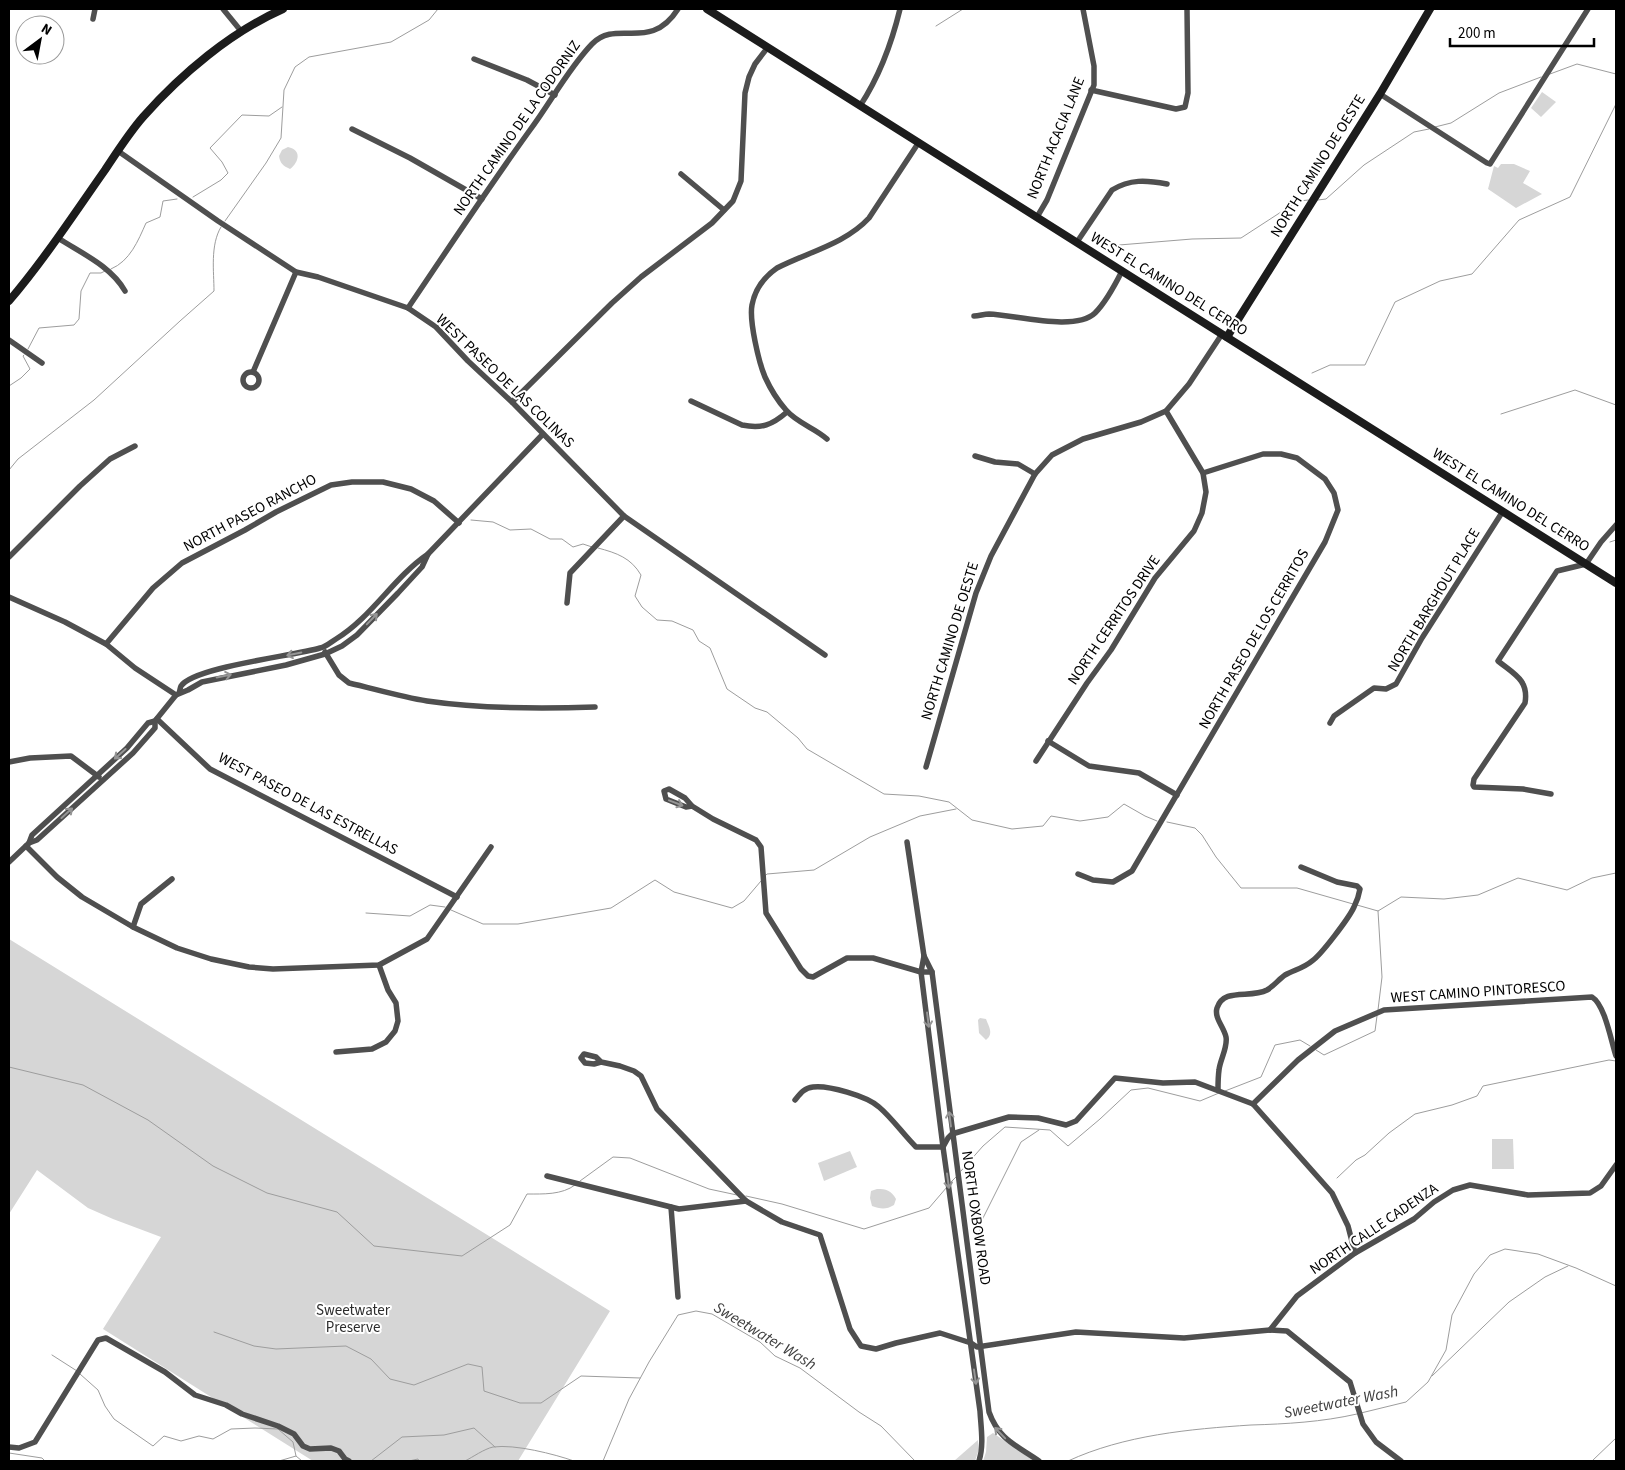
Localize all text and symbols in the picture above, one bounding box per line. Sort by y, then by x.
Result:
north arrow [15,15,65,65]
scale bar [1450,15,1594,47]
text: N [37,19,56,41]
text: 200 m [1458,23,1496,44]
street label: NORTH CAMINO DE LA CODORNIZ [448,36,586,220]
street label: NORTH ACACIA LANE [1022,74,1090,202]
street label: NORTH CAMINO DE OESTE [1265,91,1371,241]
street label: WEST EL CAMINO DEL CERRO [1086,227,1252,341]
street label: WEST PASEO DE LAS COLINAS [431,309,579,453]
street label: WEST EL CAMINO DEL CERRO [1428,443,1594,557]
street label: NORTH PASEO RANCHO [180,469,320,557]
street label: NORTH BARGHOUT PLACE [1383,524,1485,676]
street label: NORTH PASEO DE LOS CERRITOS [1194,545,1314,733]
street label: NORTH CERRITOS DRIVE [1063,551,1165,689]
street label: NORTH CAMINO DE OESTE [916,559,984,723]
one-way arrow [366,613,378,626]
one-way arrow [286,650,302,659]
one-way arrow [216,671,232,681]
one-way arrow [114,748,127,759]
street label: WEST PASEO DE LAS ESTRELLAS [214,748,402,860]
one-way arrow [668,799,683,808]
one-way arrow [61,807,74,819]
street label: WEST CAMINO PINTORESCO [1390,975,1566,1009]
one-way arrow [923,1011,933,1027]
one-way arrow [945,1111,955,1127]
street label: NORTH OXBOW ROAD [956,1149,996,1287]
one-way arrow [943,1173,953,1189]
street label: NORTH CALLE CADENZA [1306,1178,1443,1280]
water label: Sweetwater Wash [710,1297,820,1375]
park label: Sweetwater Preserve [316,1300,391,1338]
one-way arrow [970,1368,980,1384]
water label: Sweetwater Wash [1282,1380,1400,1424]
one-way arrow [994,1426,1006,1439]

